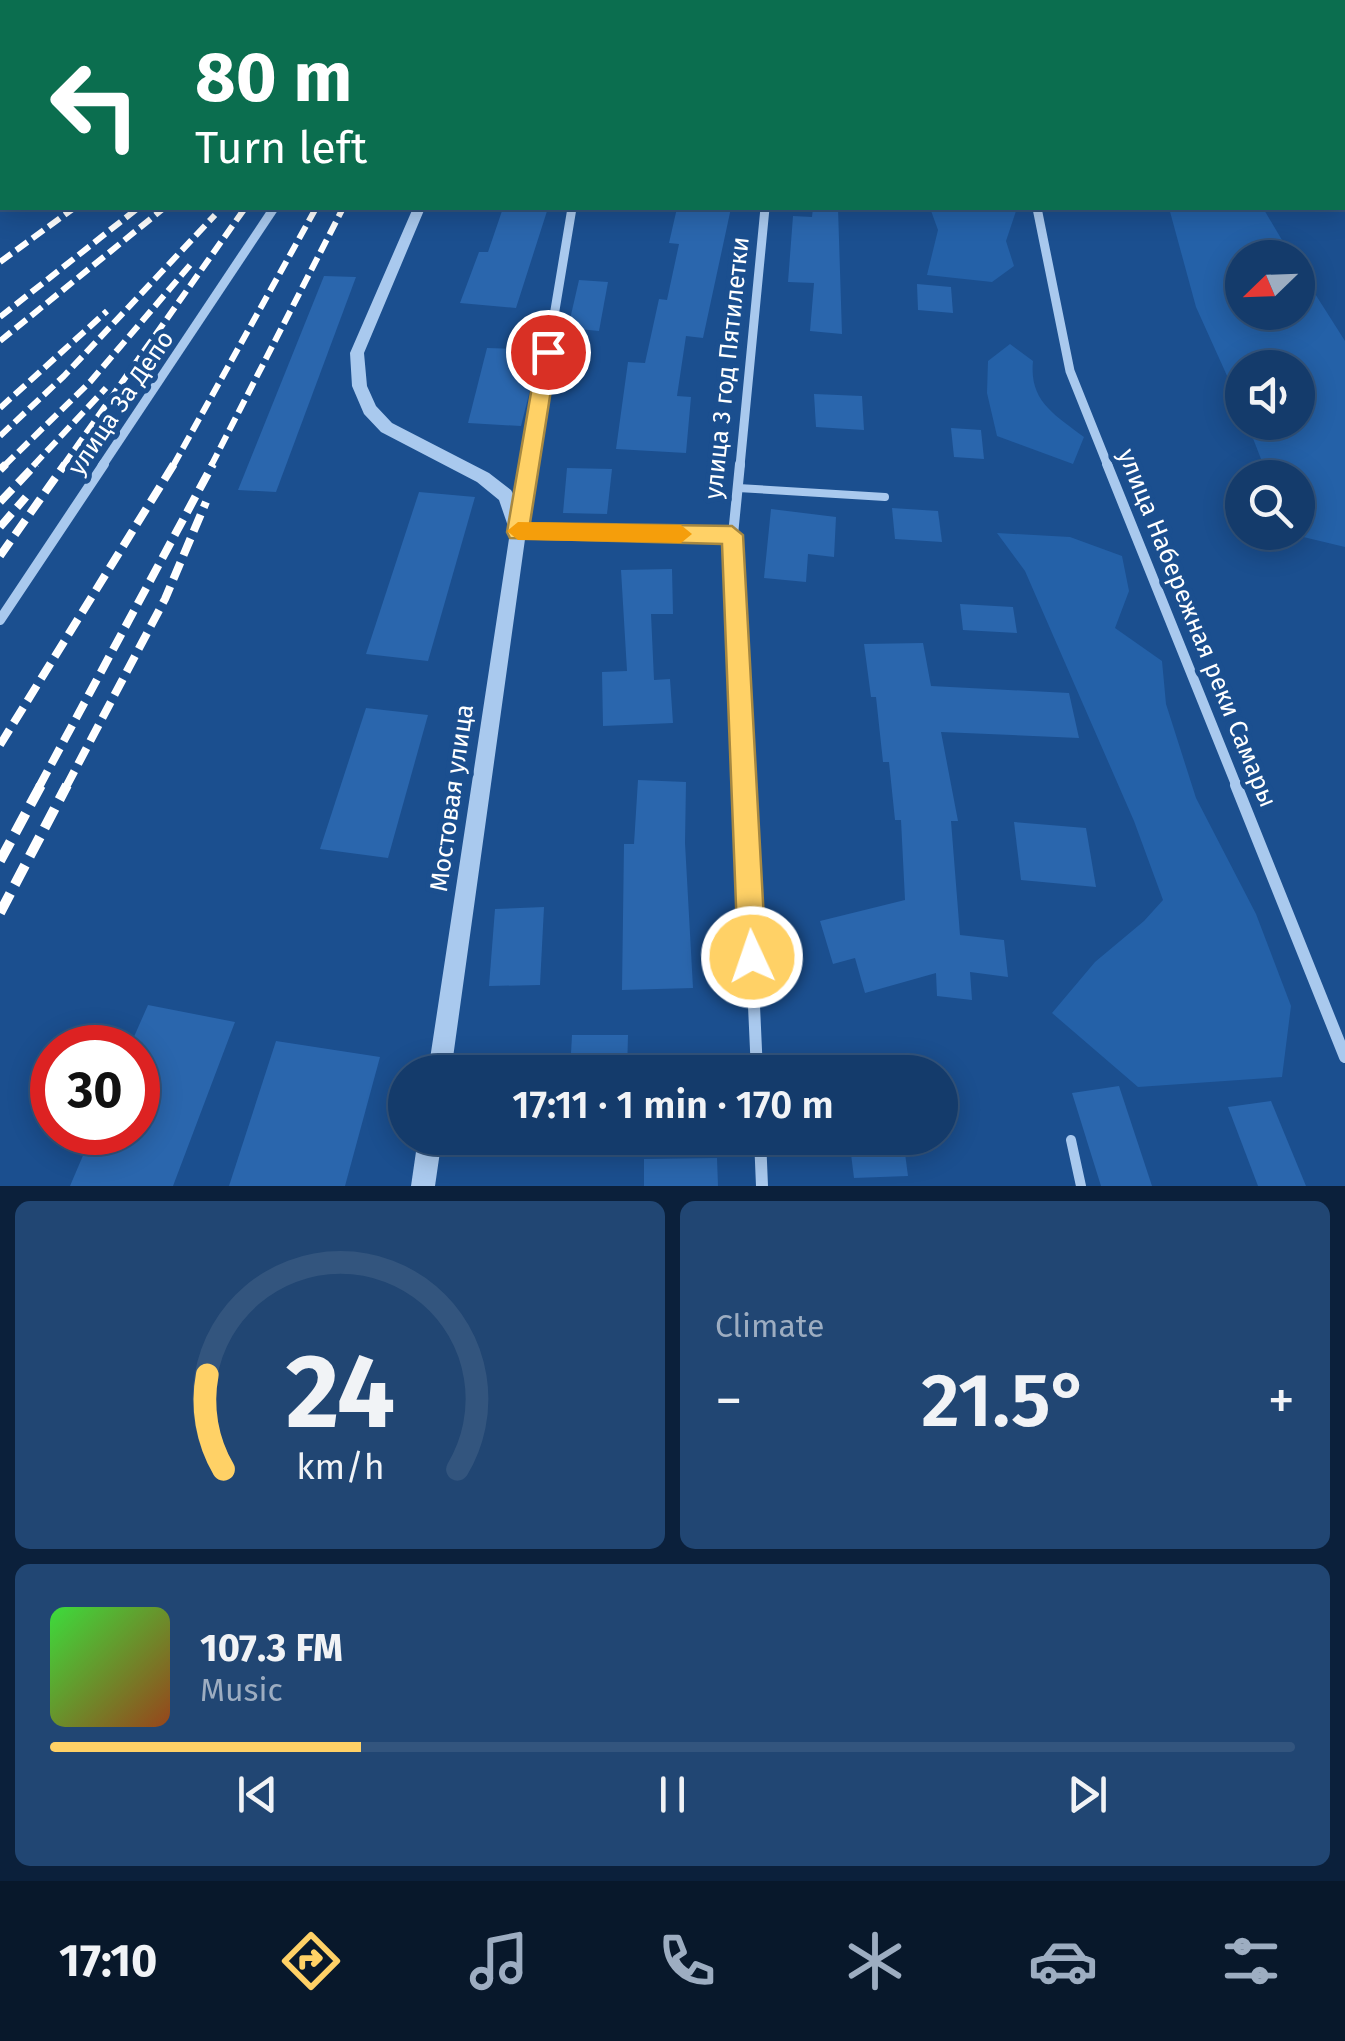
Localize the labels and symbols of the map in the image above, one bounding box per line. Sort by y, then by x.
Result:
street label: улица 3 год Пятилетки [698,235,756,501]
north arrow [1225,240,1315,330]
pin [506,310,591,395]
street label: улица За Депо [62,325,180,481]
street label: улица Набережная реки Самары [1111,444,1283,812]
street label: Мостовая улица [424,702,480,894]
position arrow [700,905,804,1009]
speed limit sign: 30 [30,1025,160,1155]

